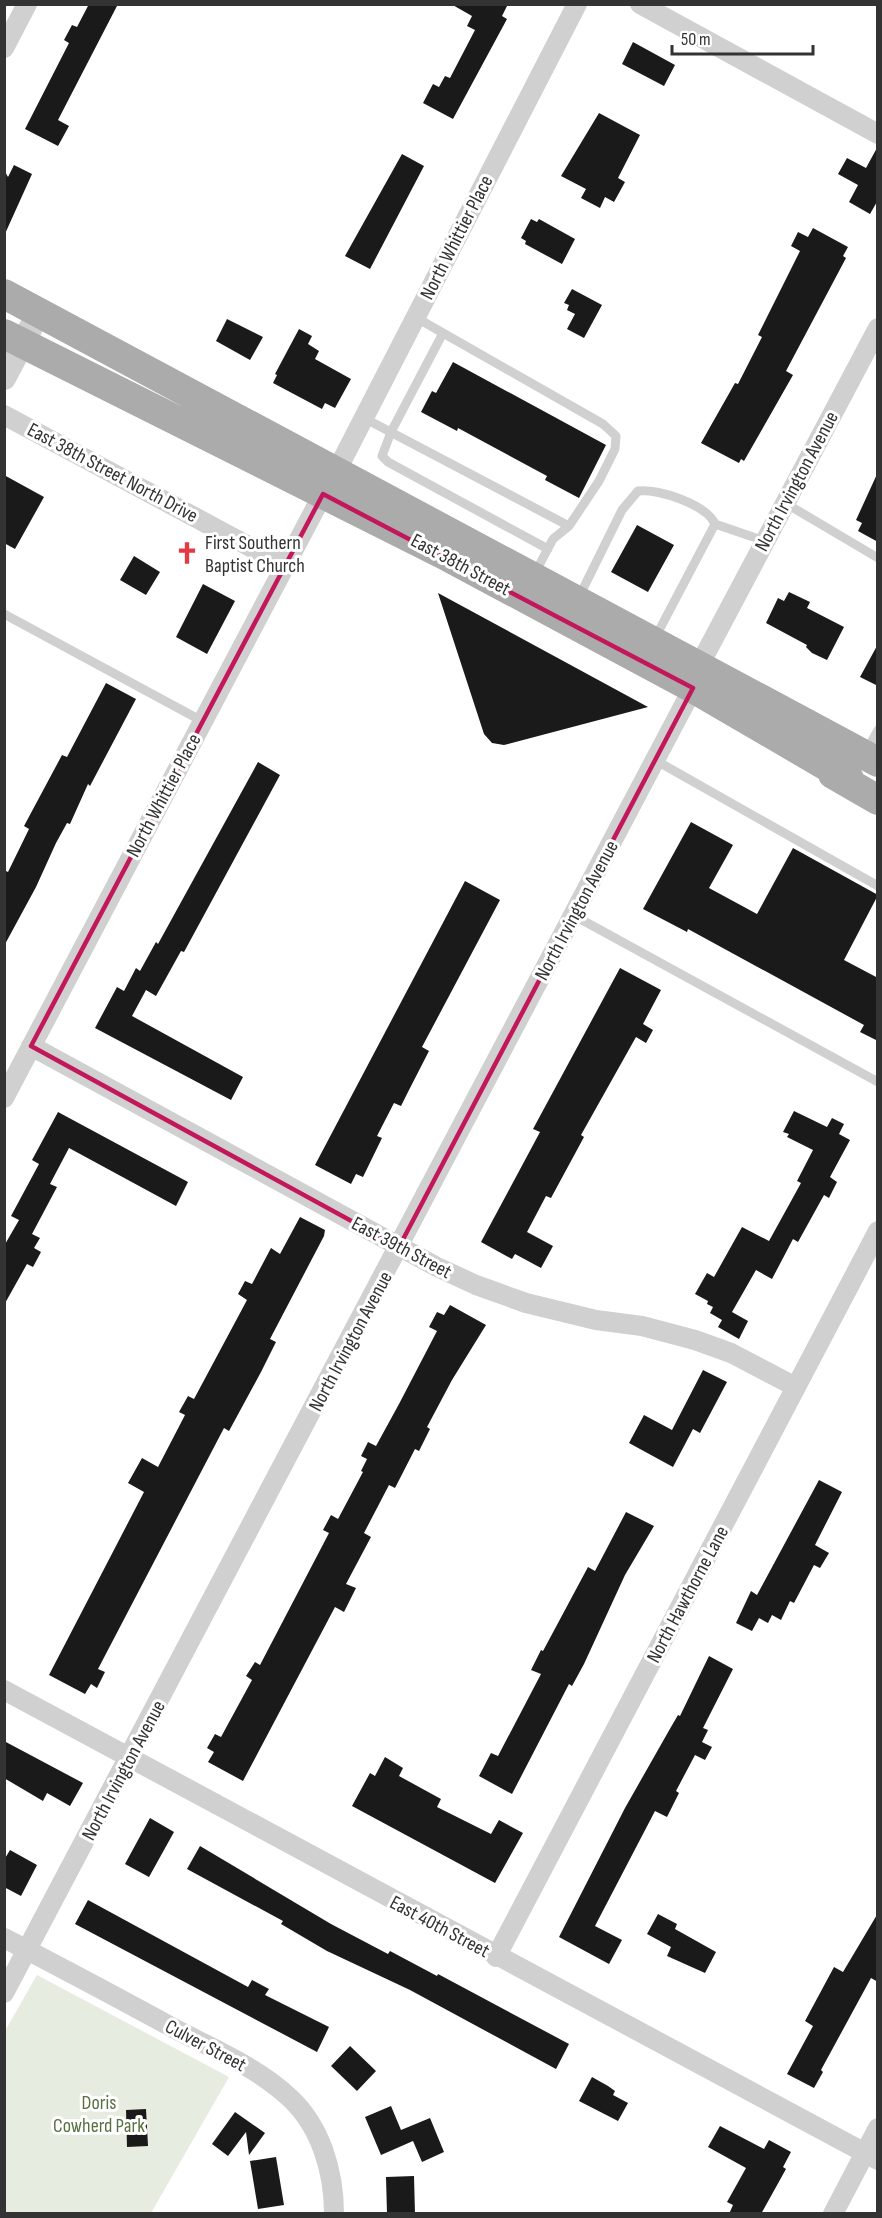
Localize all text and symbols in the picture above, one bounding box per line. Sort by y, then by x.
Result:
scale bar [672,18,813,56]
text: 50 m [681,29,711,50]
street label: North Whittier Place [415,171,499,304]
street label: North Irvington Avenue [750,407,844,556]
street label: East 38th Street North Drive [23,418,202,528]
street label: East 38th Street [407,529,514,601]
place label: First Southern Baptist Church [205,531,305,578]
church icon: First Southern Baptist Church [174,540,200,566]
street label: North Whittier Place [121,730,206,861]
street label: North Irvington Avenue [530,836,624,985]
street label: East 39th Street [348,1212,456,1284]
street label: North Irvington Avenue [304,1267,398,1416]
street label: North Hawthorne Lane [642,1522,734,1667]
street label: North Irvington Avenue [77,1696,171,1845]
street label: East 40th Street [386,1891,493,1963]
street label: Culver Street [161,2015,250,2077]
park label: Doris Cowherd Park [53,2091,145,2138]

